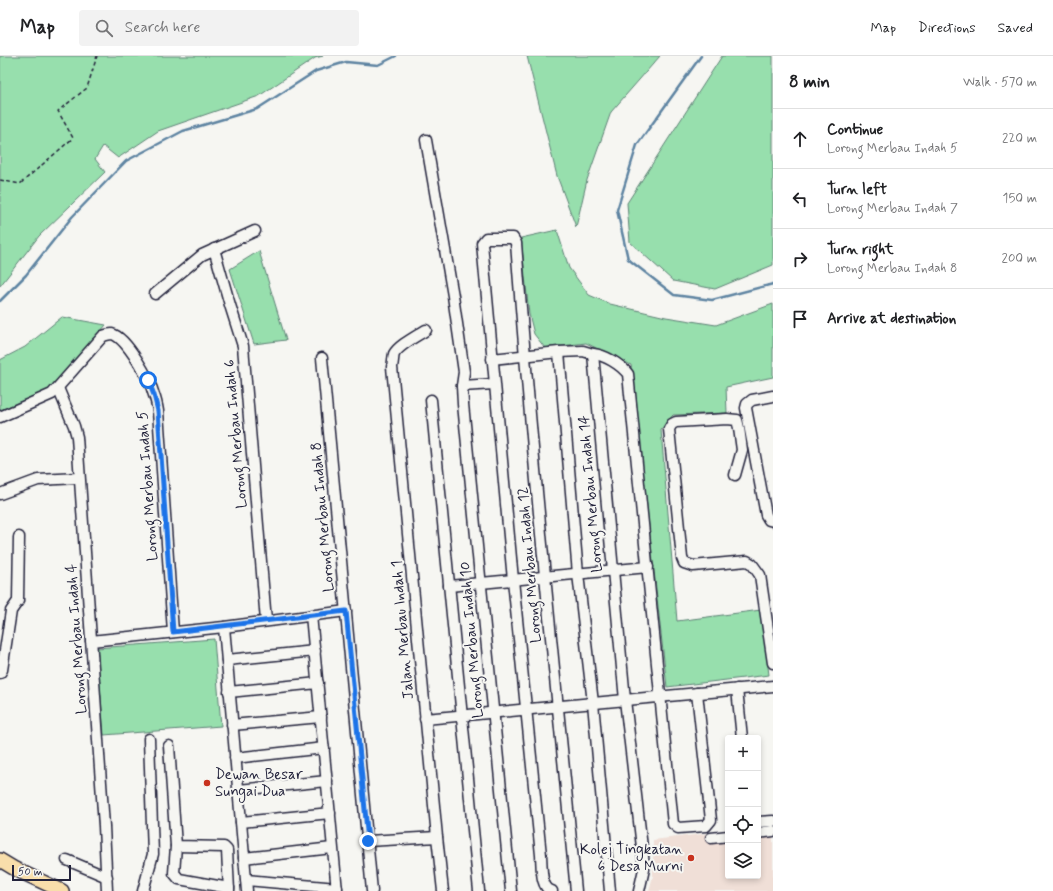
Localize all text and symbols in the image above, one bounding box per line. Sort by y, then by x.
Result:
search box [79,10,359,46]
text: Map [20,15,55,40]
icon: search [93,17,115,39]
text: Search here [125,18,200,38]
text: Map [870,19,896,37]
text: Directions [918,19,976,37]
text: Saved [998,19,1033,37]
text: 8 min [789,71,830,93]
text: Walk · 570 m [963,74,1037,91]
text: Continue [827,120,883,140]
icon: ahead [789,128,811,150]
text: 220 m [1002,130,1037,147]
text: Lorong Merbau Indah 5 [827,140,958,157]
text: Turn left [827,180,887,200]
icon: left [789,188,811,210]
text: 150 m [1003,190,1037,207]
text: Lorong Merbau Indah 7 [827,200,958,217]
text: Turn right [827,240,894,260]
icon: right [789,248,811,270]
text: 200 m [1002,250,1037,267]
text: Lorong Merbau Indah 8 [827,260,957,277]
icon: arrive [789,308,811,330]
text: Arrive at destination [827,309,956,329]
street label: Lorong Merbau Indah 6 [219,358,253,509]
route start [139,371,157,389]
street label: Lorong Merbau Indah 5 [133,410,164,562]
street label: Lorong Merbau Indah 14 [574,414,609,573]
street label: Lorong Merbau Indah 8 [306,441,341,593]
street label: Lorong Merbau Indah 12 [513,486,548,644]
street label: Jalan Merbau Indah 1 [387,560,419,700]
street label: Lorong Merbau Indah 10 [455,561,490,719]
street label: Lorong Merbau Indah 4 [62,563,93,715]
map controls [725,735,761,879]
button: + [725,735,761,771]
place label: Dewan Besar Sungai Dua [215,765,303,803]
button: − [725,771,761,807]
marker: Dewan Besar Sungai Dua [202,778,212,788]
button: locate [725,807,761,843]
route end [359,832,377,850]
place label: Kolej Tingkatan 6 Desa Murni [580,840,683,877]
button: layers [725,843,761,879]
marker: Kolej Tingkatan 6 Desa Murni [686,853,696,863]
scale bar [12,863,71,882]
text: 50 m [18,865,43,879]

